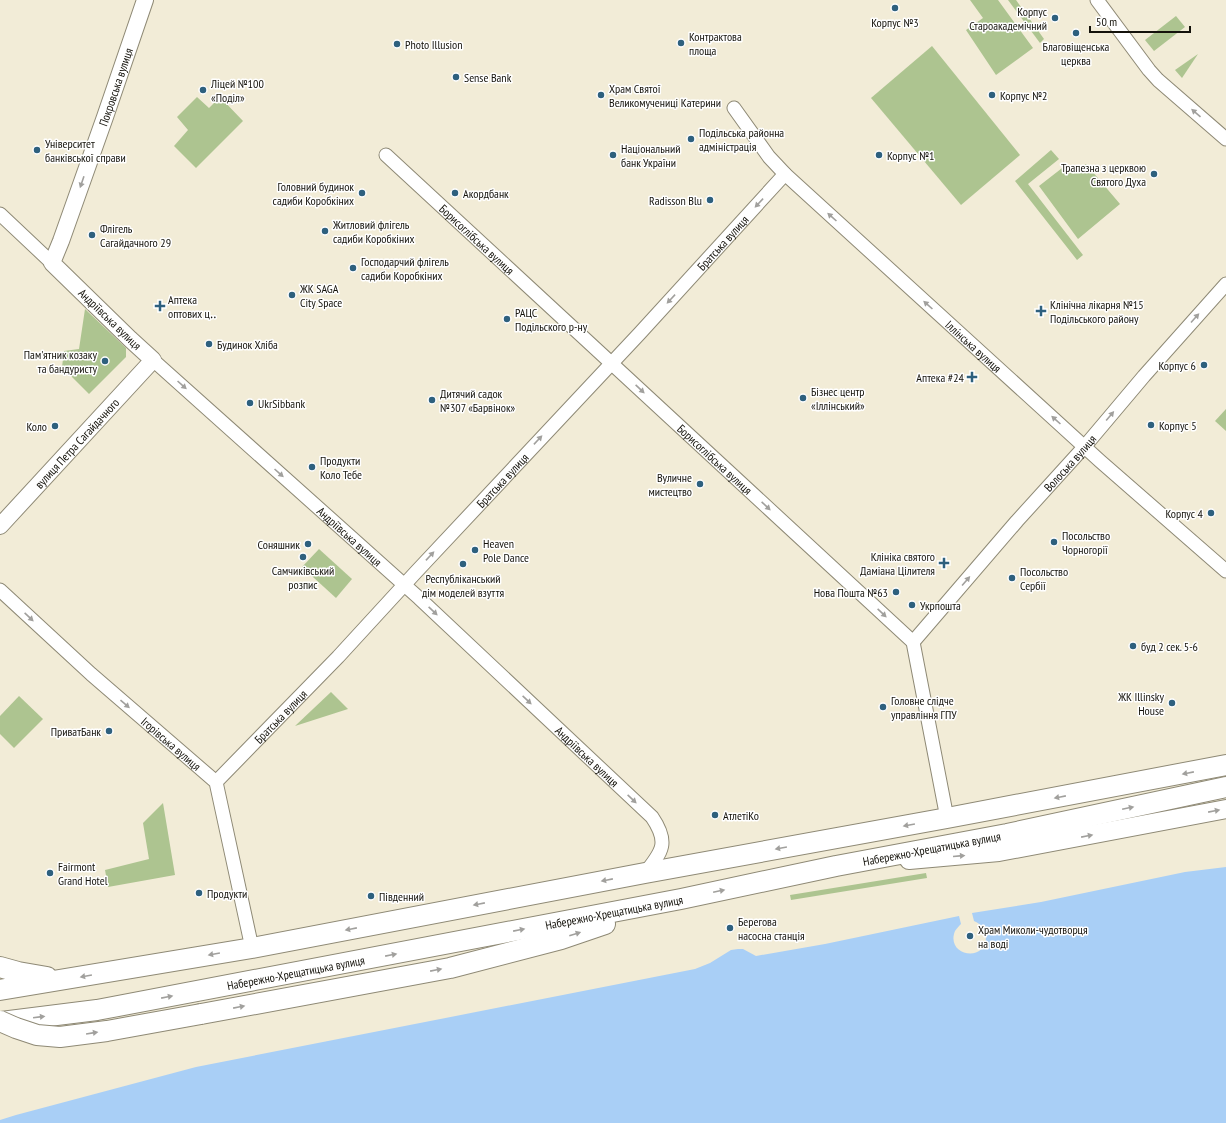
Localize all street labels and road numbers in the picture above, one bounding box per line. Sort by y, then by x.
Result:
street label: Покровська вулиця [95,46,136,128]
street label: Борисоглібська вулиця [437,201,518,278]
street label: Братська вулиця [694,212,752,273]
street label: Андріївська вулиця [75,285,145,353]
street label: Іллінська вулиця [943,317,1005,376]
street label: вулиця Петра Сагайдачного [31,395,122,491]
street label: Борисоглібська вулиця [674,421,756,498]
street label: Волоська вулиця [1040,431,1099,494]
street label: Братська вулиця [473,449,532,510]
street label: Андріївська вулиця [314,503,385,569]
street label: Братська вулиця [251,686,310,746]
street label: Ігорівська вулиця [138,713,205,774]
street label: Андріївська вулиця [552,723,623,790]
street label: Набережно-Хрещатицька вулиця [862,828,1002,868]
street label: Набережно-Хрещатицька вулиця [544,891,684,932]
street label: Набережно-Хрещатицька вулиця [226,952,366,993]

